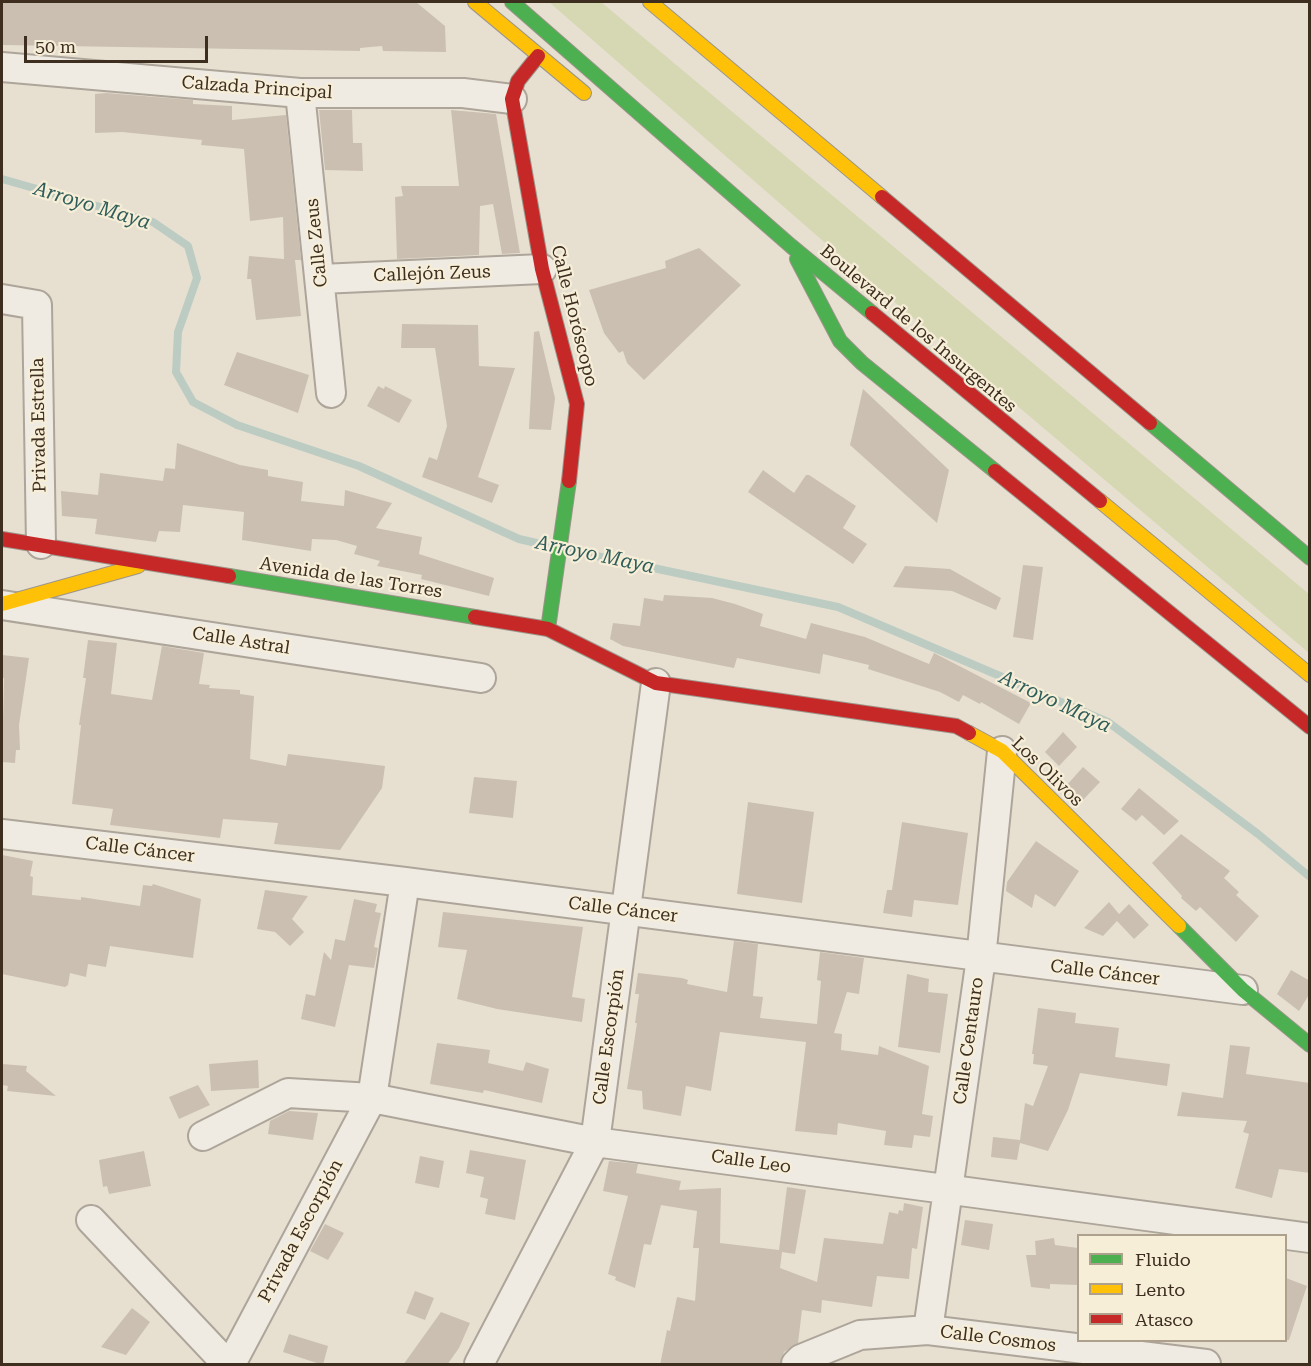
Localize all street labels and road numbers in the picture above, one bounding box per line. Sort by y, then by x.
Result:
street label: Calzada Principal [181,72,333,104]
street label: Calle Zeus [302,197,332,289]
street label: Boulevard de los Insurgentes [815,240,1021,418]
street label: Calle Horóscopo [546,243,602,389]
street label: Callejón Zeus [373,261,491,287]
street label: Privada Estrella [27,357,51,493]
street label: Avenida de las Torres [258,553,444,603]
street label: Calle Astral [191,623,291,659]
street label: Los Olivos [1007,733,1087,811]
street label: Calle Cáncer [84,833,196,867]
street label: Calle Cáncer [567,893,679,927]
street label: Calle Cáncer [1049,956,1161,990]
street label: Calle Escorpión [589,968,629,1106]
street label: Calle Centauro [949,976,989,1106]
street label: Calle Leo [710,1146,792,1178]
street label: Privada Escorpión [254,1156,348,1306]
street label: Calle Cosmos [939,1321,1057,1357]

